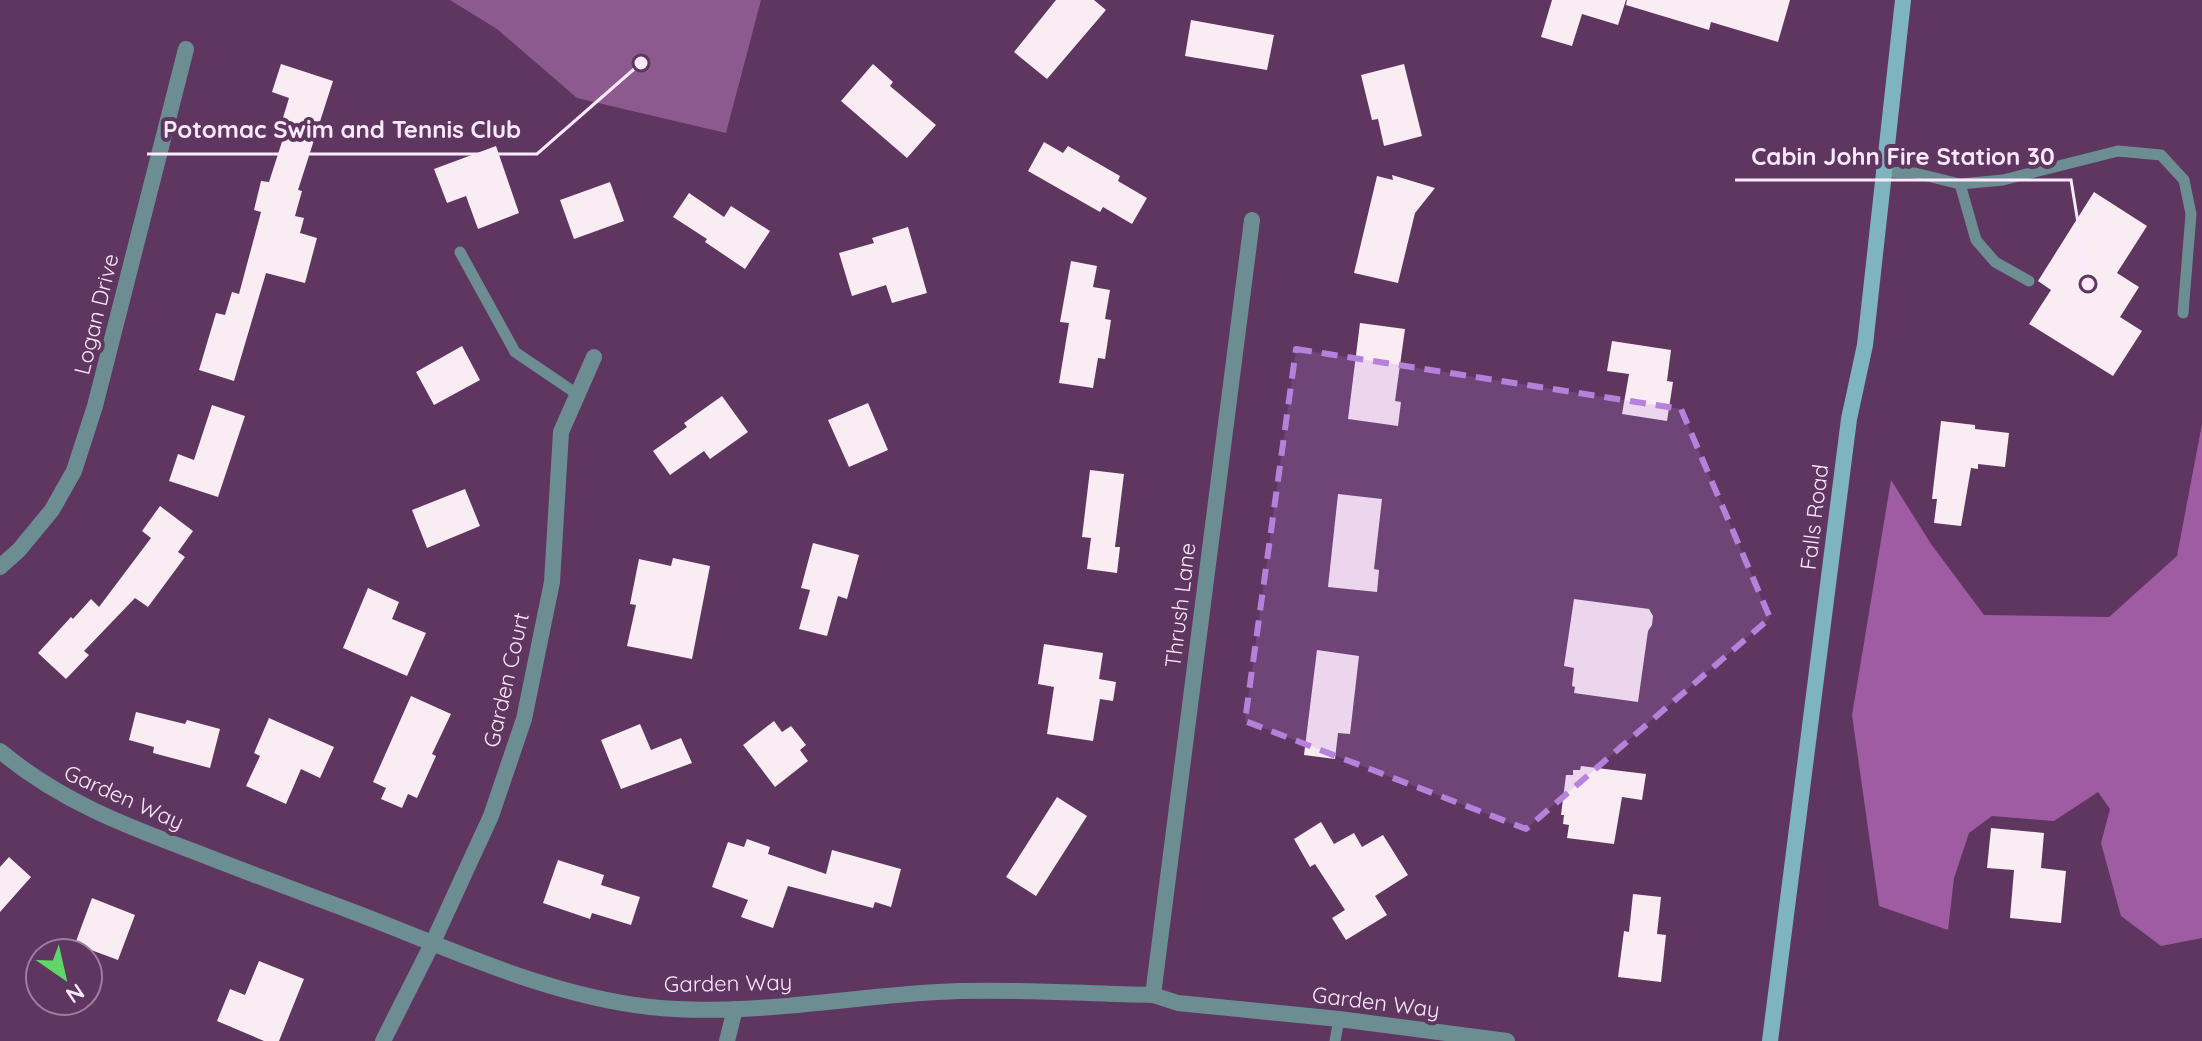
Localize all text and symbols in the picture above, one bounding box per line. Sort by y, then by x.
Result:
callout: Potomac Swim and Tennis Club [147,106,537,154]
text: Potomac Swim and Tennis Club [163,114,521,144]
callout: Cabin John Fire Station 30 [1735,132,2071,180]
text: Cabin John Fire Station 30 [1751,141,2055,171]
street label: Logan Drive [67,251,125,377]
street label: Falls Road [1794,463,1834,571]
street label: Thrush Lane [1158,541,1202,669]
street label: Garden Court [477,610,535,750]
street label: Garden Way [60,758,188,836]
north arrow [24,937,104,1017]
street label: Garden Way [664,968,792,998]
text: N [61,977,90,1010]
street label: Garden Way [1311,980,1441,1024]

